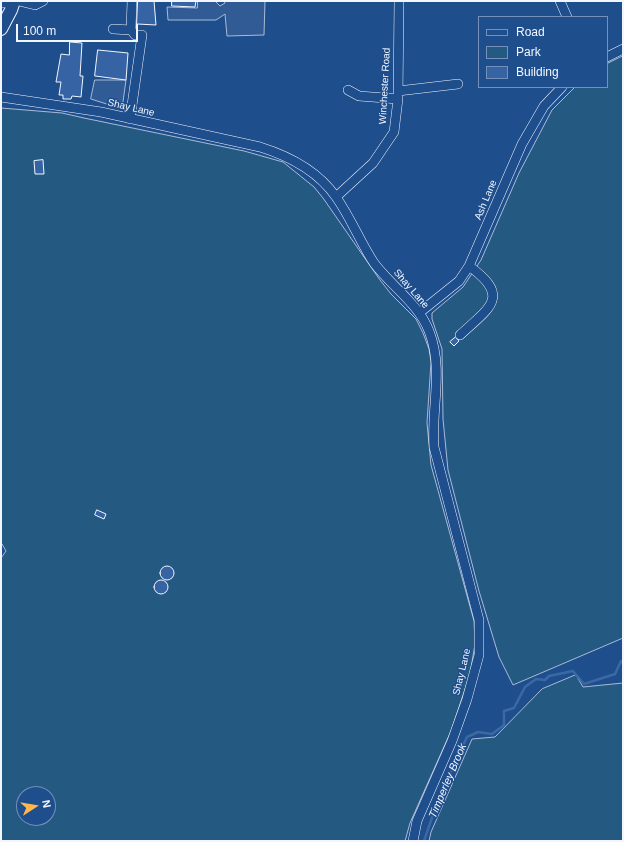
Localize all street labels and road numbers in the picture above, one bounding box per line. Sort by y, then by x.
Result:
street label: Winchester Road [377,47,393,125]
street label: Shay Lane [106,97,156,119]
street label: Ash Lane [472,178,500,222]
street label: Shay Lane [391,267,431,311]
street label: Shay Lane [450,647,474,697]

